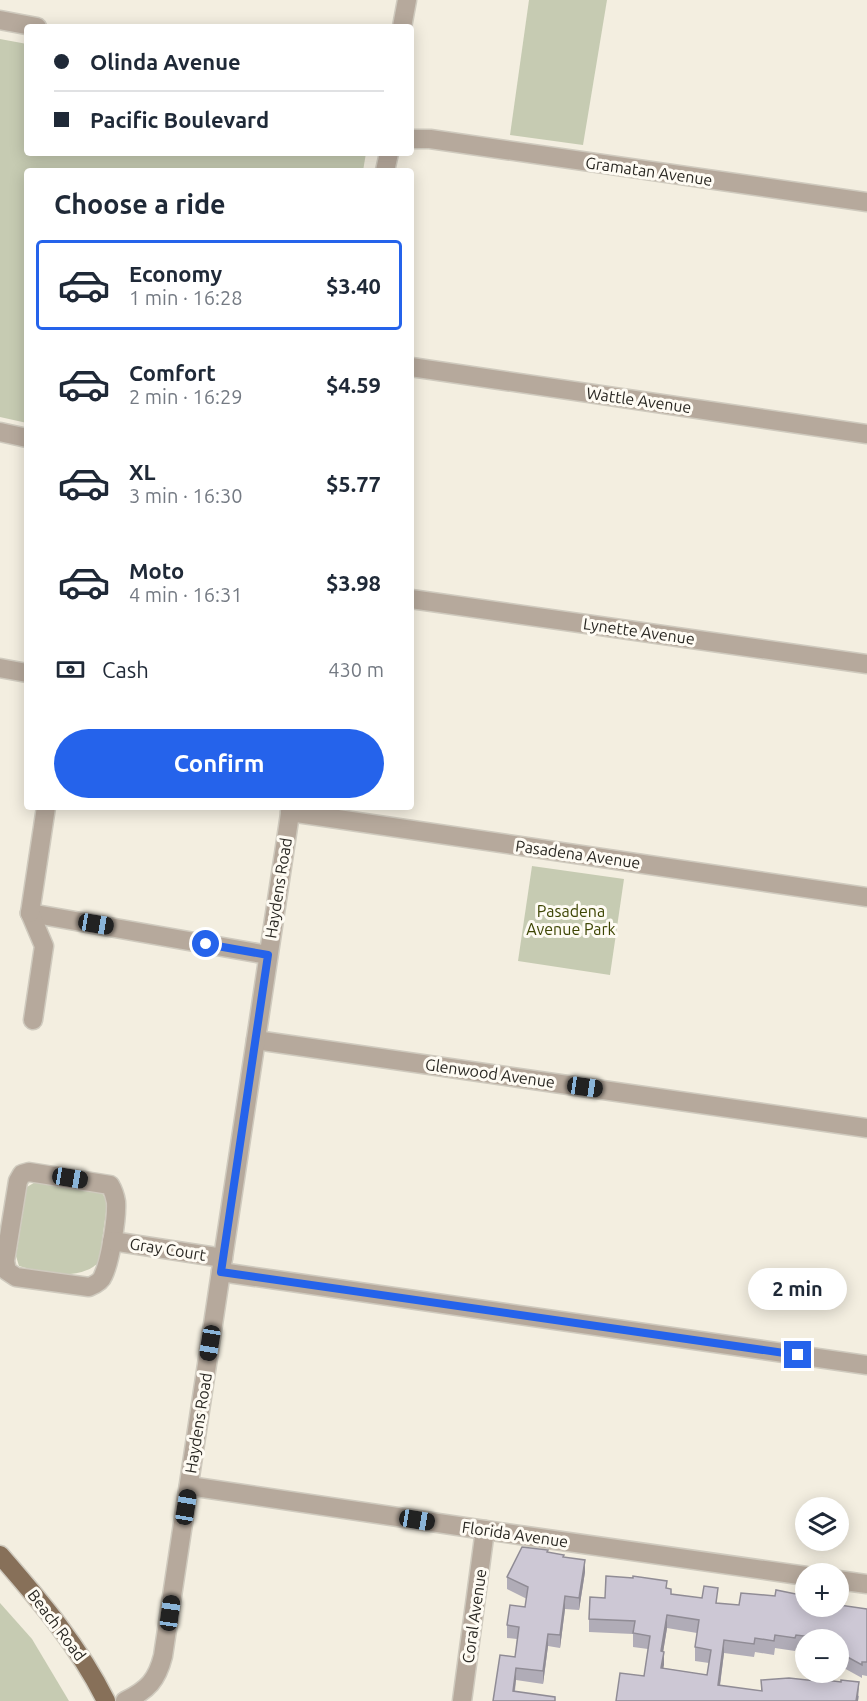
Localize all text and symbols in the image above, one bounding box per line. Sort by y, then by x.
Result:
text: Olinda Avenue [90,49,241,74]
text: Pacific Boulevard [90,107,269,132]
street label: Gramatan Avenue [584,153,714,189]
text: Choose a ride [54,189,226,219]
icon: car [57,258,111,312]
text: Economy [129,261,222,286]
text: $3.40 [326,273,381,298]
text: 1 min · 16:28 [129,286,243,309]
icon: car [57,357,111,411]
text: Comfort [129,360,216,385]
text: $4.59 [326,372,381,397]
street label: Wattle Avenue [585,384,693,416]
text: 2 min · 16:29 [129,385,243,408]
icon: car [57,456,111,510]
text: XL [129,459,156,484]
text: $5.77 [326,471,381,496]
text: 3 min · 16:30 [129,484,243,507]
icon: car [57,555,111,609]
text: Moto [129,558,184,583]
text: $3.98 [326,570,381,595]
text: 4 min · 16:31 [129,583,243,606]
street label: Lynette Avenue [582,614,696,648]
icon: cash [54,653,87,686]
text: Cash [102,657,149,682]
text: 430 m [328,658,384,681]
button: Confirm [54,729,384,798]
street label: Haydens Road [261,836,295,940]
street label: Pasadena Avenue [514,836,642,872]
park label: Pasadena Avenue Park [526,902,616,938]
car [77,912,115,936]
route start [192,930,219,957]
street label: Glenwood Avenue [424,1055,556,1091]
car [566,1076,604,1098]
car [51,1166,89,1190]
street label: Gray Court [129,1234,208,1264]
callout: 2 min [748,1268,848,1310]
text: 2 min [772,1277,823,1300]
car [198,1324,222,1362]
route end [784,1341,811,1368]
street label: Haydens Road [181,1371,215,1475]
car [174,1488,198,1526]
map controls [795,1497,849,1683]
button: layers [795,1497,849,1551]
car [398,1508,436,1532]
street label: Florida Avenue [461,1518,569,1550]
button: + [795,1563,849,1617]
street label: Coral Avenue [458,1568,490,1664]
street label: Beach Road [24,1586,90,1664]
car [159,1594,181,1632]
button: − [795,1629,849,1683]

